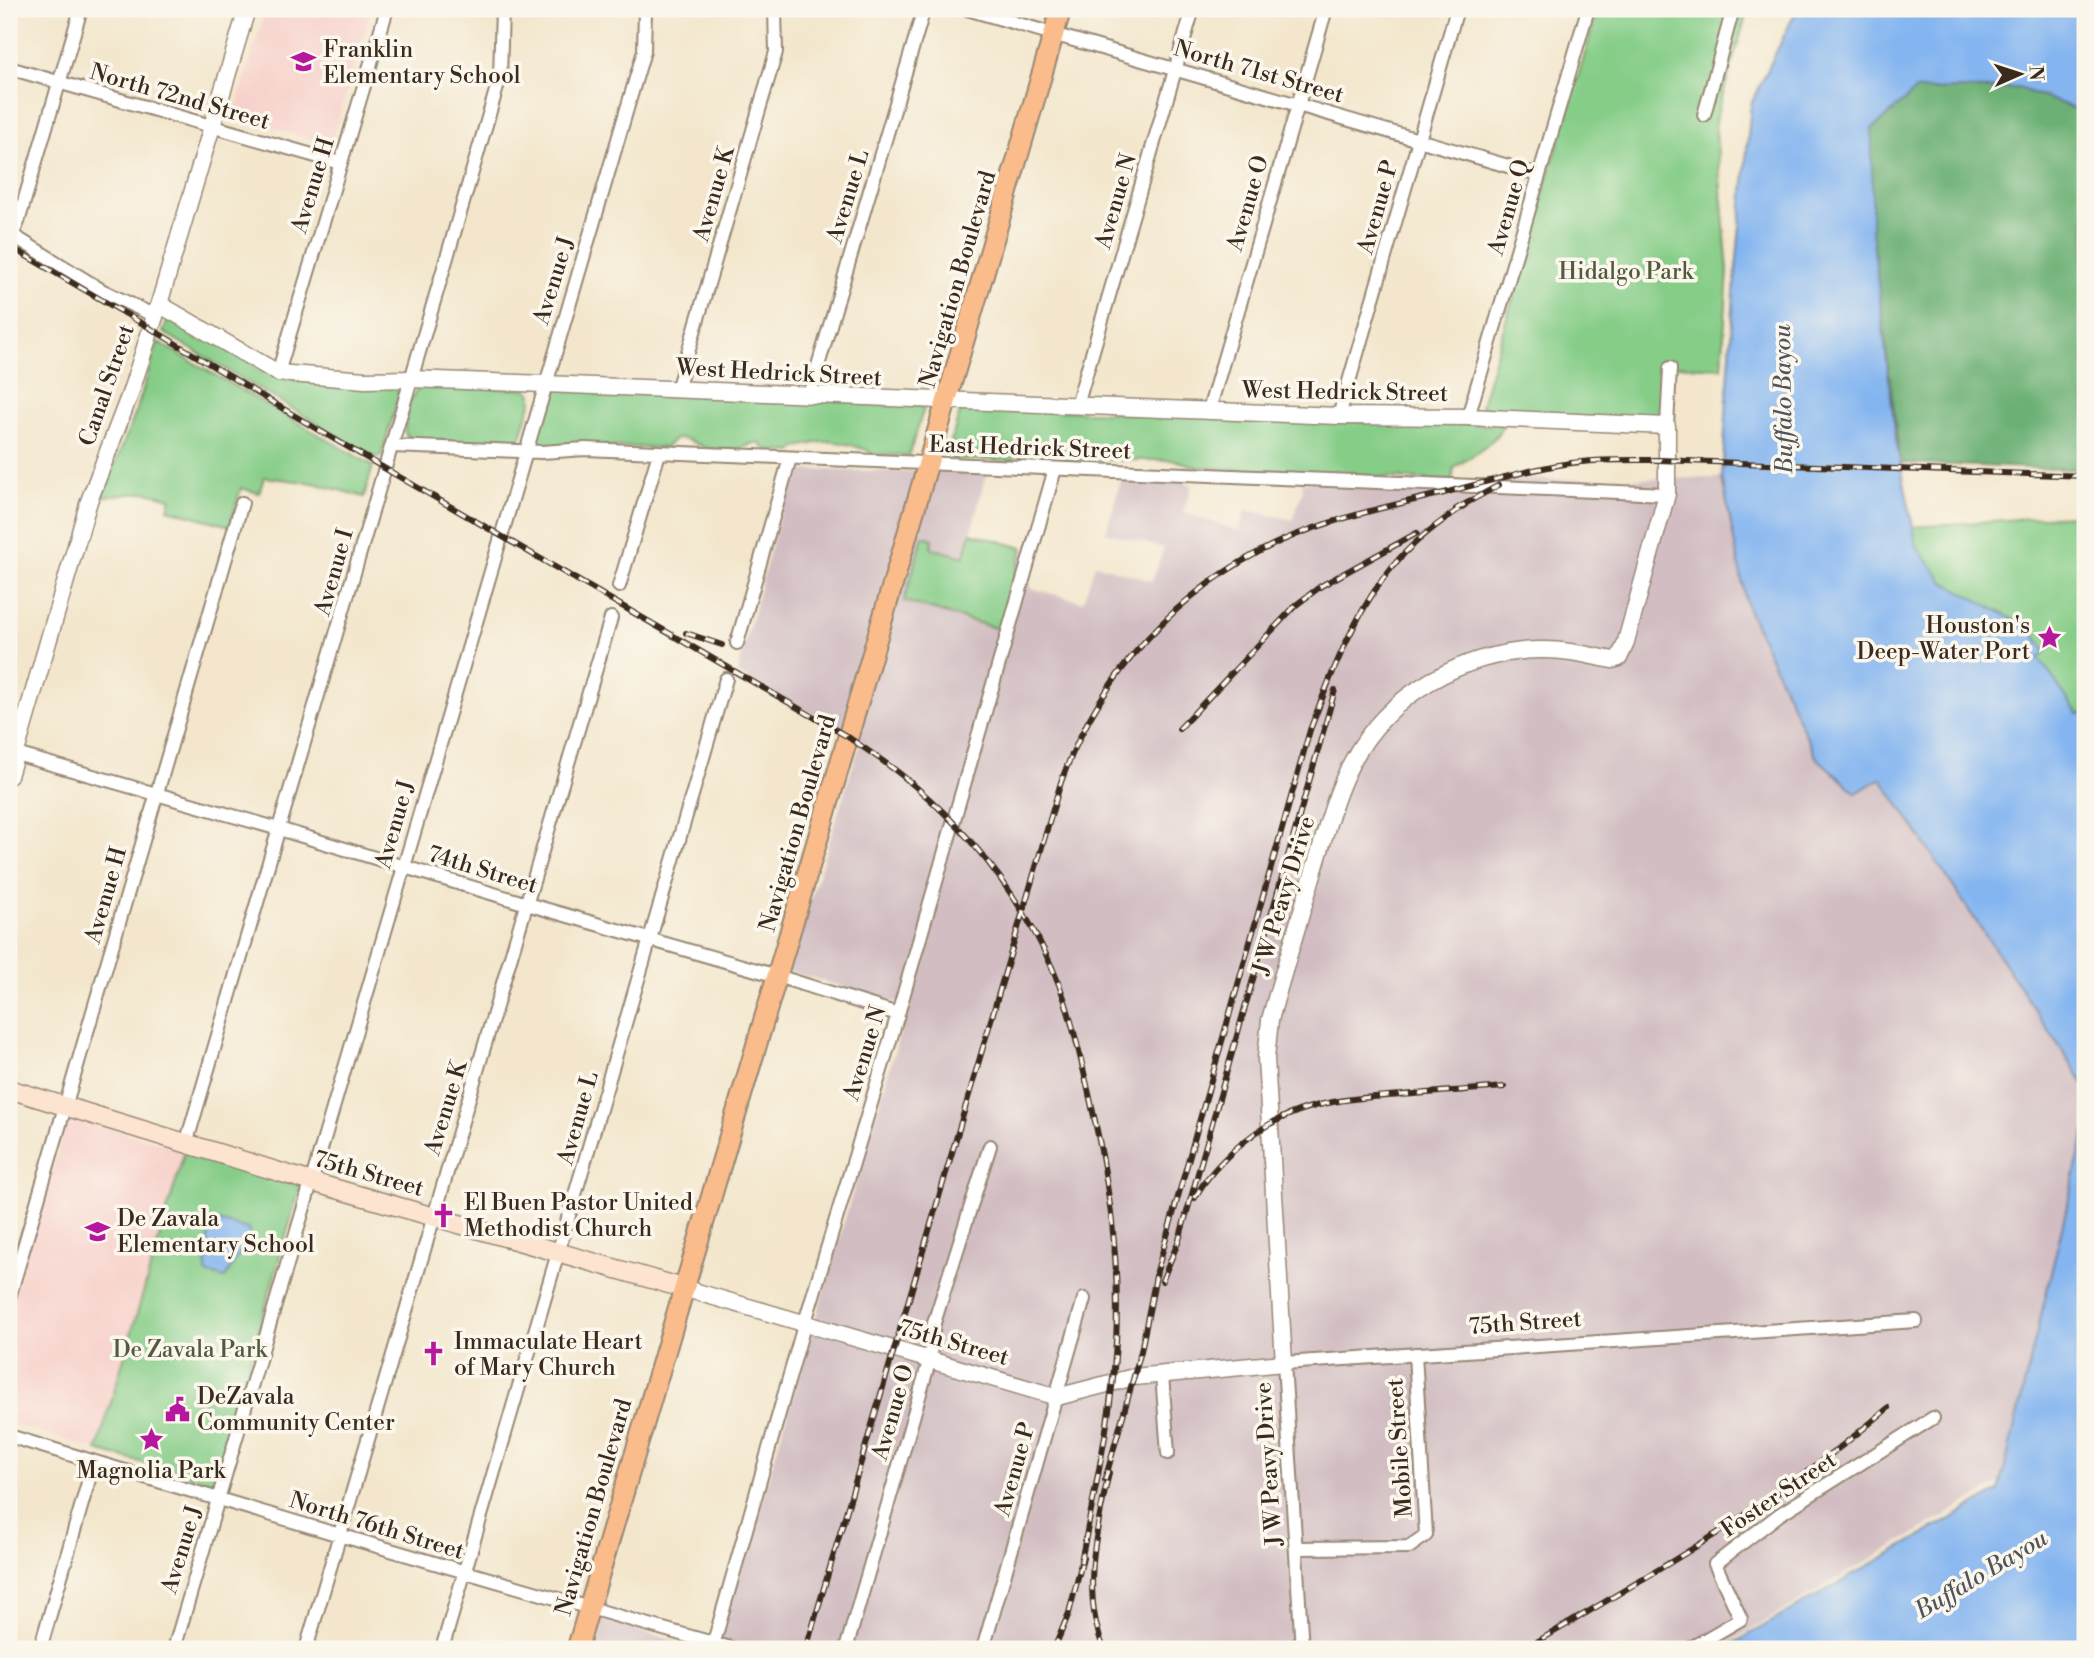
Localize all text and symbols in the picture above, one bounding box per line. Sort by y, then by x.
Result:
street label: North 71st Street [1171,34,1347,110]
place label: Franklin Elementary School [323,36,521,90]
north arrow [1986,38,2056,108]
school or university icon: Franklin Elementary School [289,48,317,76]
street label: North 72nd Street [87,58,273,136]
text: N [2024,65,2048,81]
street label: Avenue H [285,133,341,238]
street label: Avenue K [687,142,741,246]
street label: Avenue L [820,146,875,247]
street label: Avenue N [1089,150,1143,253]
street label: Avenue O [1221,152,1275,255]
street label: Avenue Q [1482,156,1536,259]
street label: Avenue P [1351,157,1405,258]
street label: Navigation Boulevard [914,168,1002,391]
street label: Avenue J [527,233,581,329]
park label: Hidalgo Park [1559,258,1694,286]
street label: Canal Street [73,321,141,450]
water label: Buffalo Bayou [1768,324,1800,475]
street label: West Hedrick Street [674,354,883,392]
street label: West Hedrick Street [1241,376,1448,408]
street label: East Hedrick Street [928,430,1132,466]
street label: Avenue I [308,525,360,620]
place label: Houston's Deep-Water Port [1857,612,2030,666]
place icon: Houston's Deep-Water Port [2036,624,2064,652]
street label: Navigation Boulevard [754,712,842,935]
street label: Avenue J [369,777,421,873]
street label: J W Peavy Drive [1246,813,1321,979]
street label: 74th Street [424,840,541,900]
street label: Avenue H [79,843,133,948]
street label: Avenue N [837,1002,893,1105]
street label: Avenue K [418,1056,474,1160]
street label: Avenue L [551,1068,605,1169]
street label: 75th Street [310,1145,427,1203]
place label: El Buen Pastor United Methodist Church [464,1189,693,1243]
church icon: El Buen Pastor United Methodist Church [430,1201,458,1229]
place label: De Zavala Elementary School [117,1205,315,1259]
school or university icon: De Zavala Elementary School [83,1217,111,1245]
street label: 75th Street [1468,1305,1582,1341]
street label: 75th Street [895,1314,1012,1372]
place label: Immaculate Heart of Mary Church [454,1328,643,1382]
park label: De Zavala Park [113,1336,268,1364]
church icon: Immaculate Heart of Mary Church [420,1340,448,1368]
street label: Avenue O [866,1361,920,1464]
street label: Mobile Street [1381,1377,1419,1519]
street label: J W Peavy Drive [1249,1381,1289,1548]
place label: DeZavala Community Center [197,1383,395,1437]
public building icon: DeZavala Community Center [163,1395,191,1423]
street label: Navigation Boulevard [550,1396,638,1619]
street label: Avenue P [988,1419,1042,1520]
place icon: Magnolia Park [137,1426,165,1454]
street label: Foster Street [1715,1446,1842,1544]
place label: Magnolia Park [76,1457,227,1485]
street label: North 76th Street [286,1486,468,1566]
street label: Avenue J [155,1502,209,1598]
water label: Buffalo Bayou [1909,1523,2054,1627]

